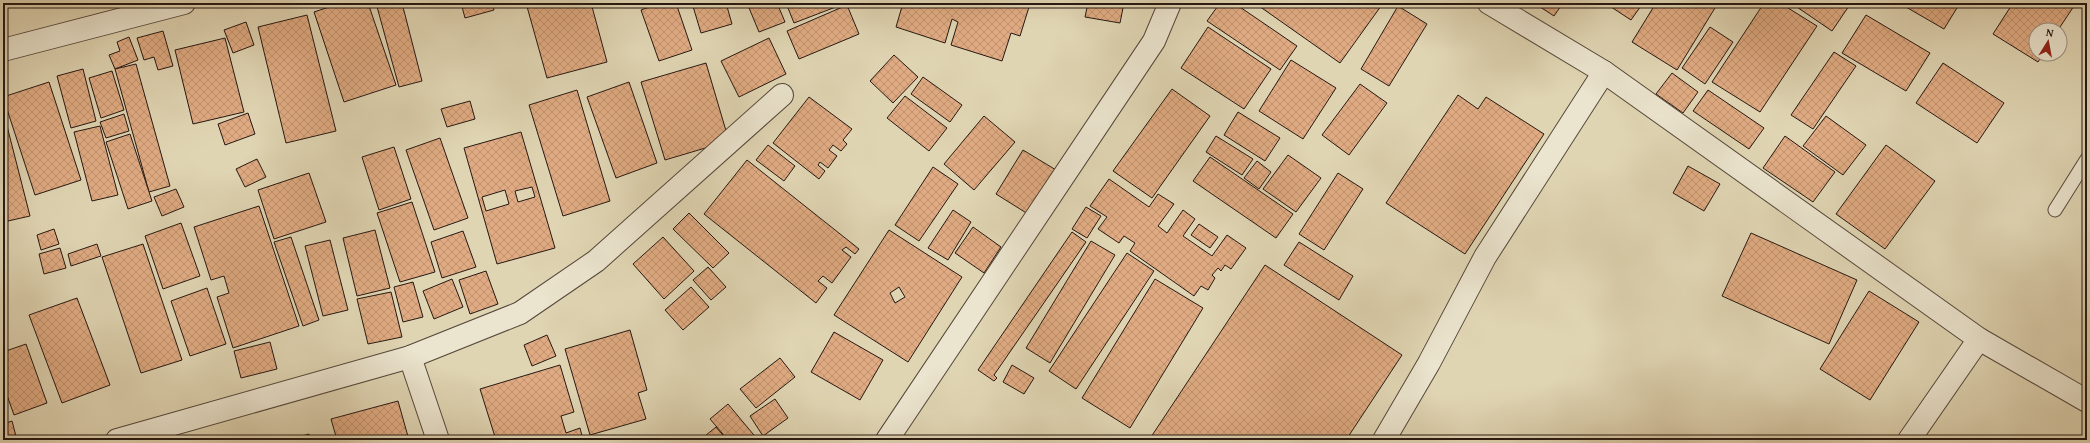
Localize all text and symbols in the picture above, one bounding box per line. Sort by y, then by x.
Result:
north arrow [2028,22,2068,62]
text: N [2045,24,2056,41]

